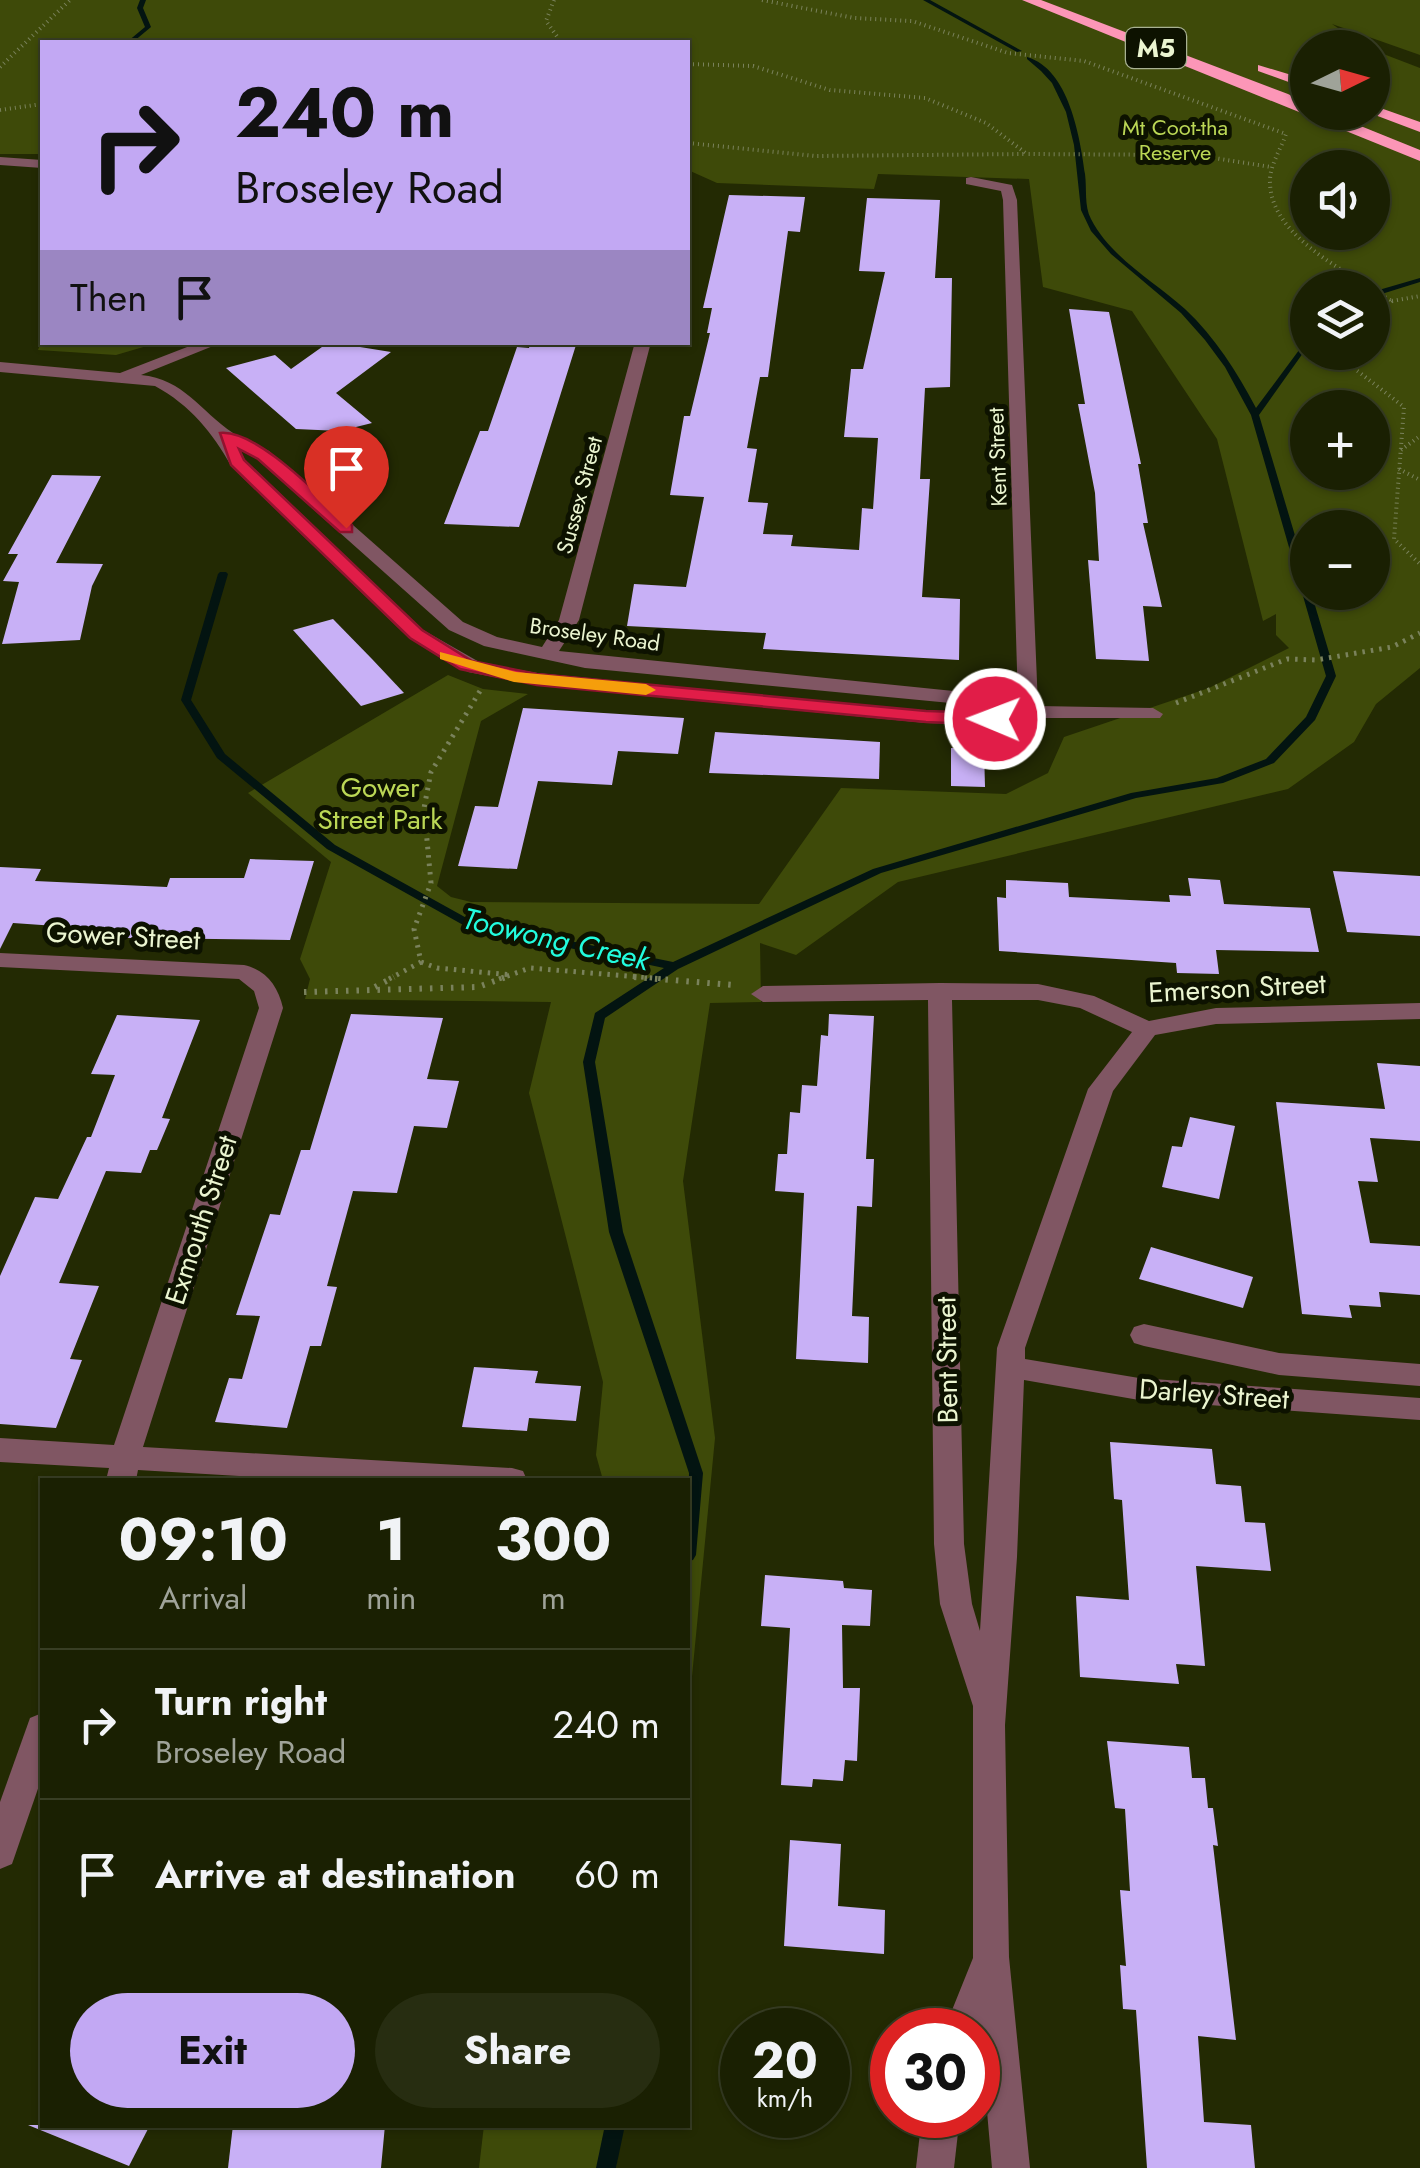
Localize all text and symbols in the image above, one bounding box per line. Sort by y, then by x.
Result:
road number: M5 [1126,28,1186,68]
north arrow [1290,30,1390,130]
map controls [1290,30,1390,610]
text: 240 m [235,62,455,163]
icon: right [70,80,200,210]
park label: Mt Coot-tha Reserve [1122,111,1228,168]
button: sound [1290,150,1390,250]
text: Broseley Road [235,155,504,220]
text: Then [70,270,147,325]
icon: arrive [167,270,222,325]
button: layers [1290,270,1390,370]
button: + [1290,390,1390,490]
street label: Kent Street [979,406,1015,507]
pin [304,426,389,529]
street label: Sussex Street [548,432,610,557]
icon: arrive [319,441,374,496]
button: − [1290,510,1390,610]
street label: Broseley Road [528,609,662,659]
position arrow [943,667,1047,771]
park label: Gower Street Park [317,767,443,840]
water label: Toowong Creek [458,897,655,982]
street label: Gower Street [45,911,201,961]
street label: Emerson Street [1147,963,1327,1013]
street label: Exmouth Street [154,1130,248,1310]
street label: Bent Street [925,1296,969,1424]
street label: Darley Street [1138,1368,1291,1420]
text: 09:10 [118,1496,288,1583]
text: 1 [376,1496,407,1583]
text: 300 [495,1496,612,1583]
text: Arrival [159,1575,247,1621]
text: min [366,1575,416,1621]
text: m [541,1575,566,1621]
text: Turn right [155,1674,327,1729]
icon: right [70,1697,125,1752]
text: 240 m [552,1697,660,1752]
text: Broseley Road [155,1729,346,1775]
icon: arrive [70,1847,125,1902]
text: Arrive at destination [155,1847,516,1902]
text: 60 m [574,1847,660,1902]
button: Exit [70,1993,355,2108]
button: Share [375,1993,660,2108]
speed limit sign: 30 [870,2008,1000,2138]
text: 20 [752,2024,818,2097]
text: km/h [757,2080,813,2116]

